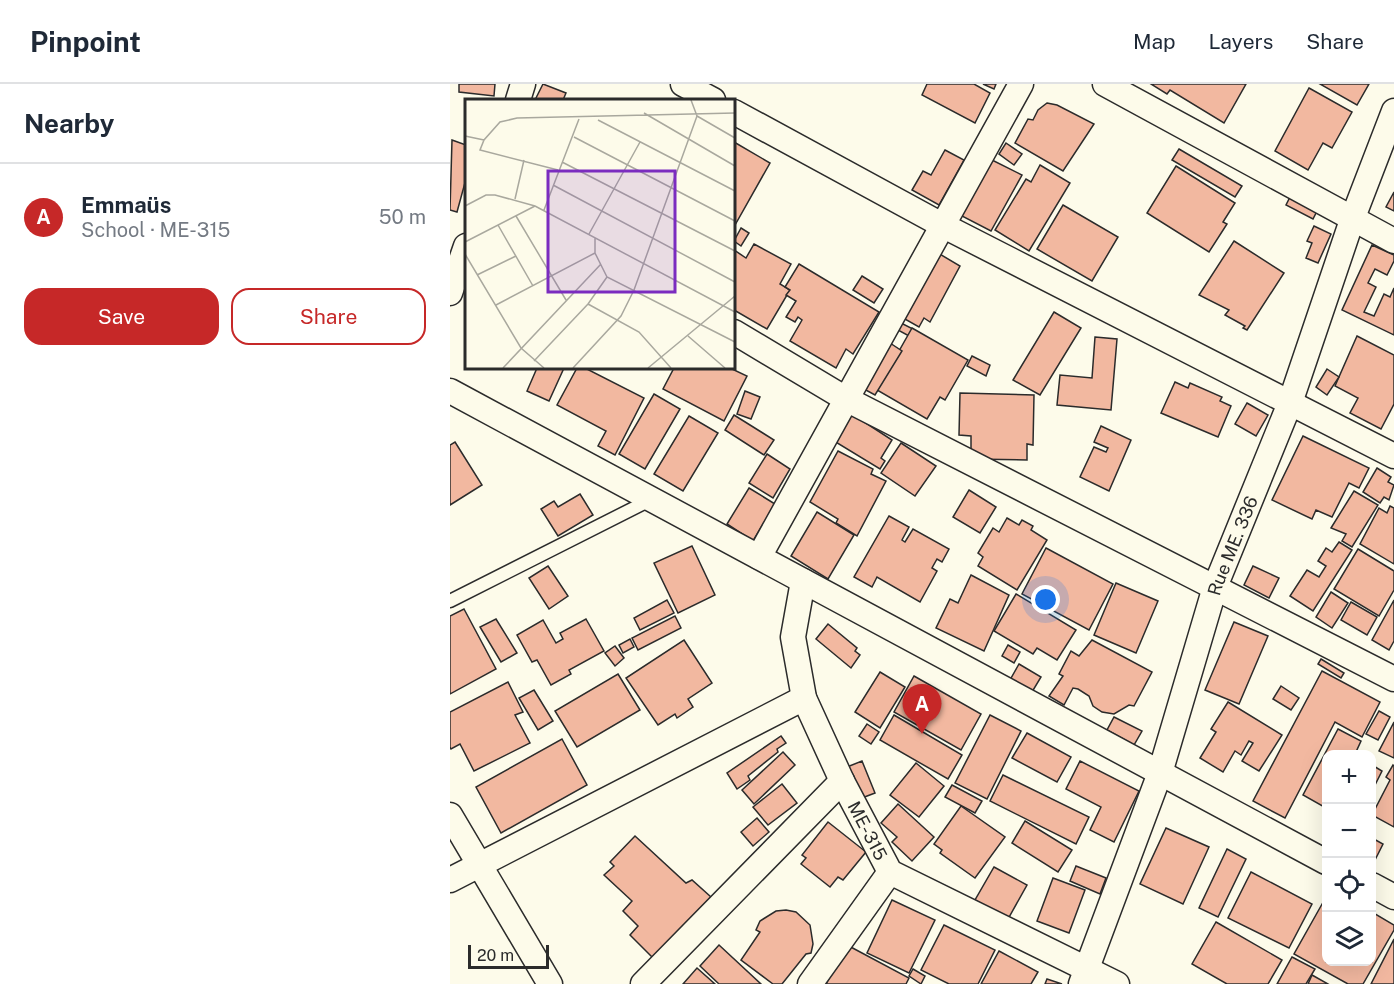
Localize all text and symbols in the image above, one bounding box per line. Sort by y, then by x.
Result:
text: Pinpoint [30,25,141,58]
text: Map [1133,29,1176,54]
text: Layers [1209,29,1273,54]
text: Share [1306,29,1364,54]
inset map [465,99,735,369]
text: Nearby [24,108,114,139]
text: Emmaüs [81,192,171,218]
text: A [36,205,51,229]
text: 50 m [379,205,426,229]
text: School · ME-315 [81,218,230,242]
button: Save [24,288,219,345]
button: Share [231,288,426,345]
street label: Rue ME. 336 [1203,493,1262,598]
your location [1031,585,1060,614]
pin: A [902,684,942,734]
map controls [1322,750,1376,966]
button: + [1322,750,1376,804]
street label: ME-315 [844,797,892,863]
button: − [1322,804,1376,858]
button: locate [1322,858,1376,912]
button: layers [1322,912,1376,966]
scale bar [468,942,549,970]
text: 20 m [477,946,514,965]

